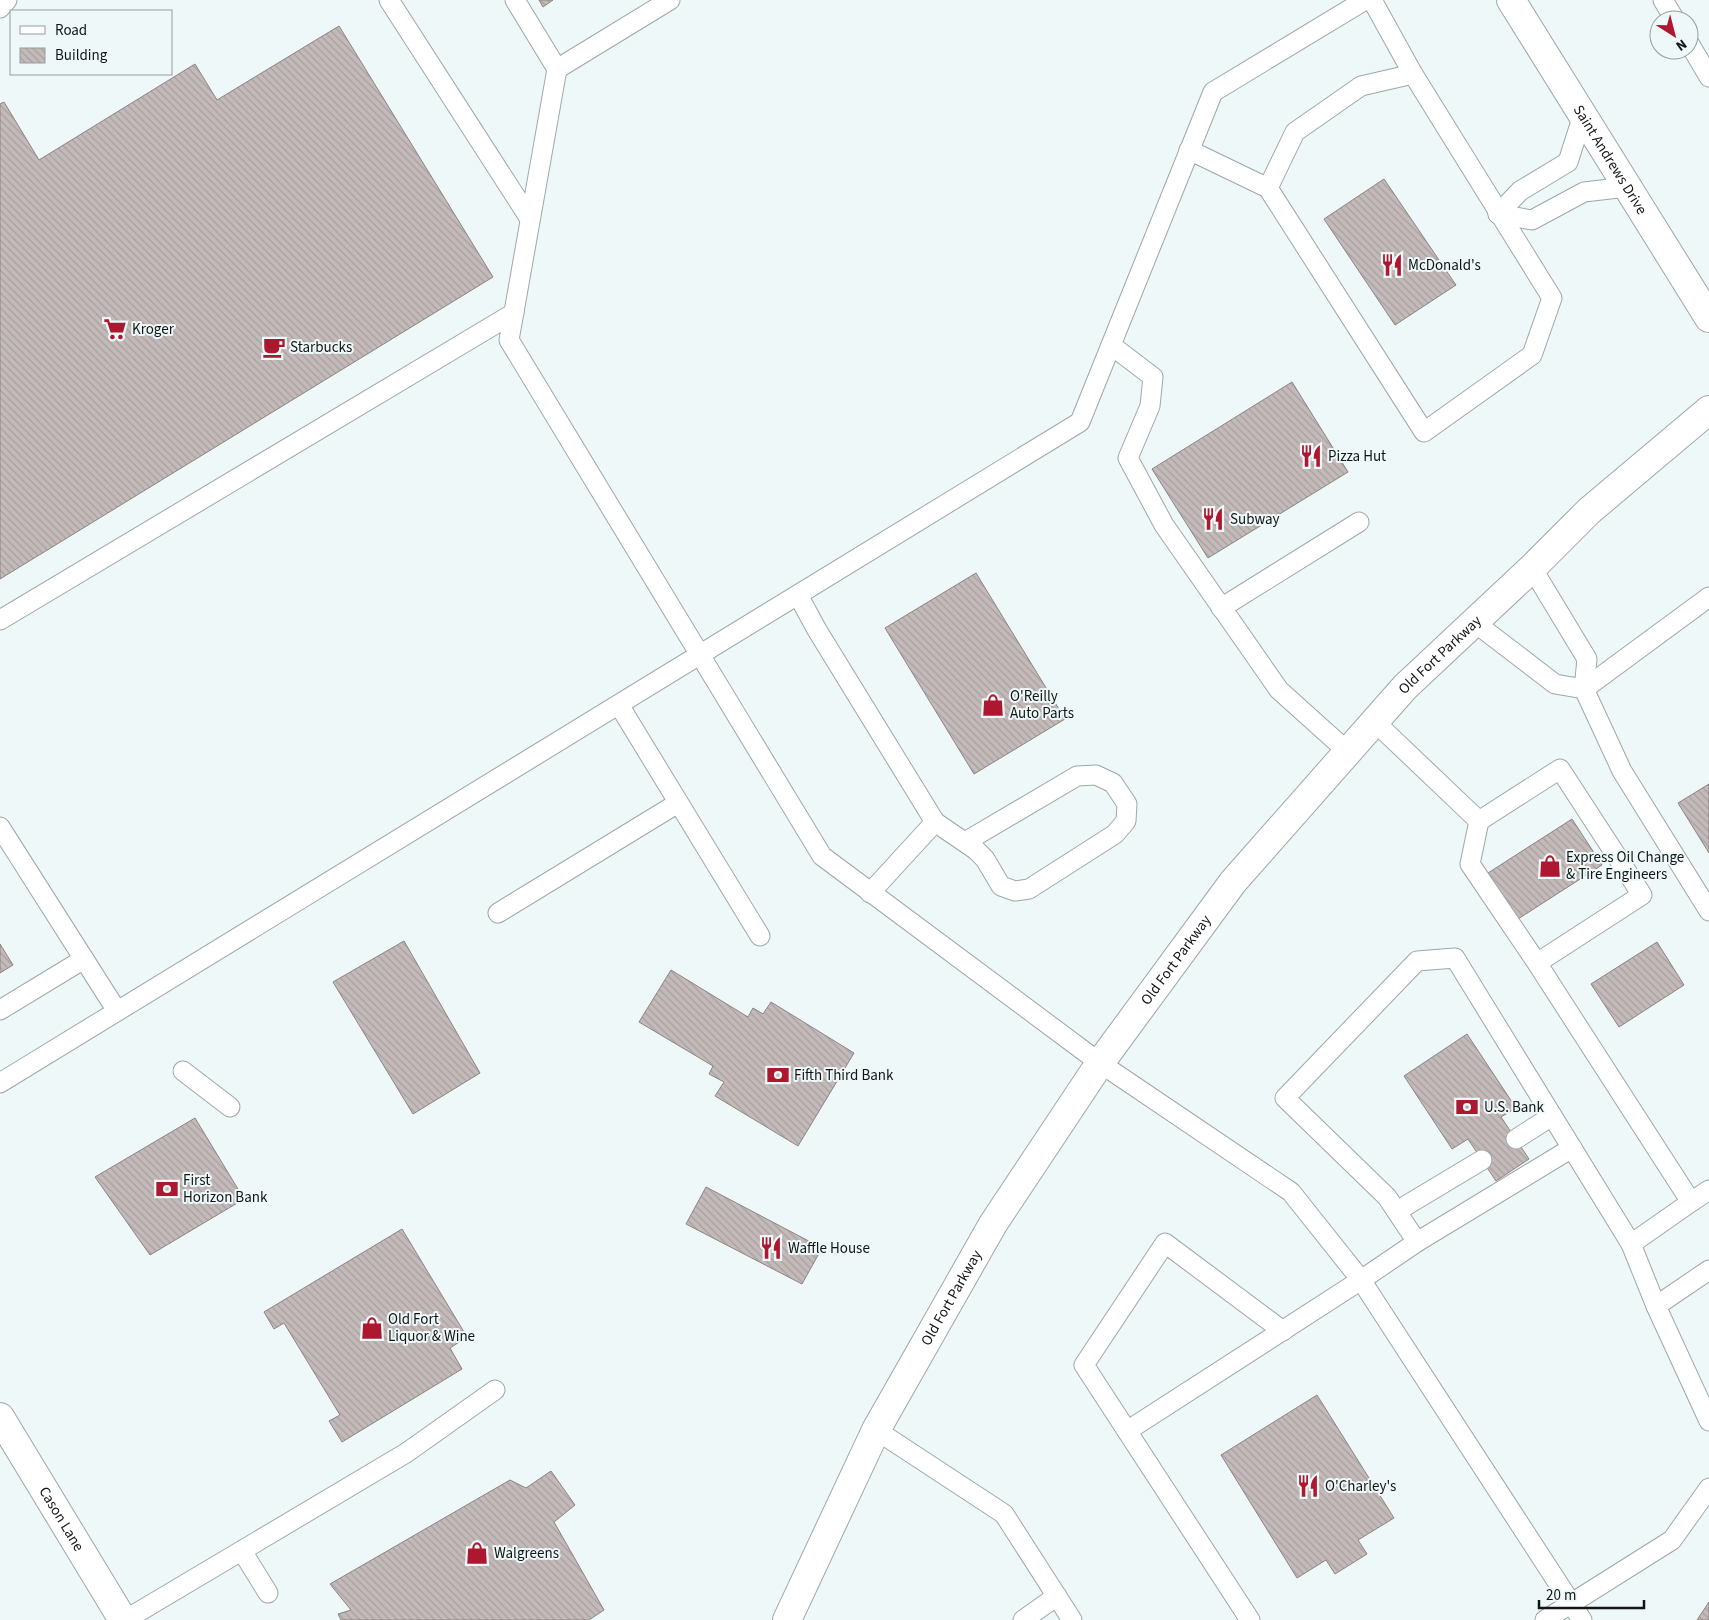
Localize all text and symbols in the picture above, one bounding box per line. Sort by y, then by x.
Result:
legend [10,10,172,75]
north arrow [1649,10,1699,60]
text: Road [55,20,87,41]
text: N [1671,34,1691,56]
text: Building [55,45,108,66]
street label: Saint Andrews Drive [1568,101,1652,219]
restaurant icon: McDonald's [1379,252,1405,278]
place label: McDonald's [1408,255,1481,276]
supermarket icon: Kroger [102,316,128,342]
place label: Kroger [132,319,175,340]
cafe icon: Starbucks [261,334,287,360]
place label: Starbucks [290,337,352,358]
restaurant icon: Pizza Hut [1298,443,1324,469]
place label: Pizza Hut [1328,446,1386,467]
restaurant icon: Subway [1200,506,1226,532]
place label: Subway [1230,509,1280,530]
street label: Old Fort Parkway [1393,611,1486,699]
place label: O'Reilly Auto Parts [1010,686,1074,724]
shop icon: O'Reilly Auto Parts [980,692,1006,718]
place label: Express Oil Change & Tire Engineers [1566,847,1684,885]
shop icon: Express Oil Change & Tire Engineers [1537,853,1563,879]
street label: Old Fort Parkway [1136,911,1216,1010]
bank icon: Fifth Third Bank [765,1062,791,1088]
place label: Fifth Third Bank [794,1065,894,1086]
bank icon: U.S. Bank [1454,1094,1480,1120]
place label: U.S. Bank [1484,1097,1544,1118]
place label: First Horizon Bank [183,1170,268,1208]
bank icon: First Horizon Bank [154,1176,180,1202]
restaurant icon: Waffle House [758,1235,784,1261]
place label: Waffle House [788,1238,870,1259]
street label: Old Fort Parkway [916,1246,987,1350]
place label: Old Fort Liquor & Wine [388,1309,475,1347]
shop icon: Old Fort Liquor & Wine [359,1315,385,1341]
restaurant icon: O'Charley's [1295,1473,1321,1499]
place label: O'Charley's [1325,1476,1396,1497]
street label: Cason Lane [34,1483,89,1555]
shop icon: Walgreens [464,1540,490,1566]
place label: Walgreens [494,1543,559,1564]
scale bar [1539,1578,1644,1610]
text: 20 m [1546,1585,1576,1606]

